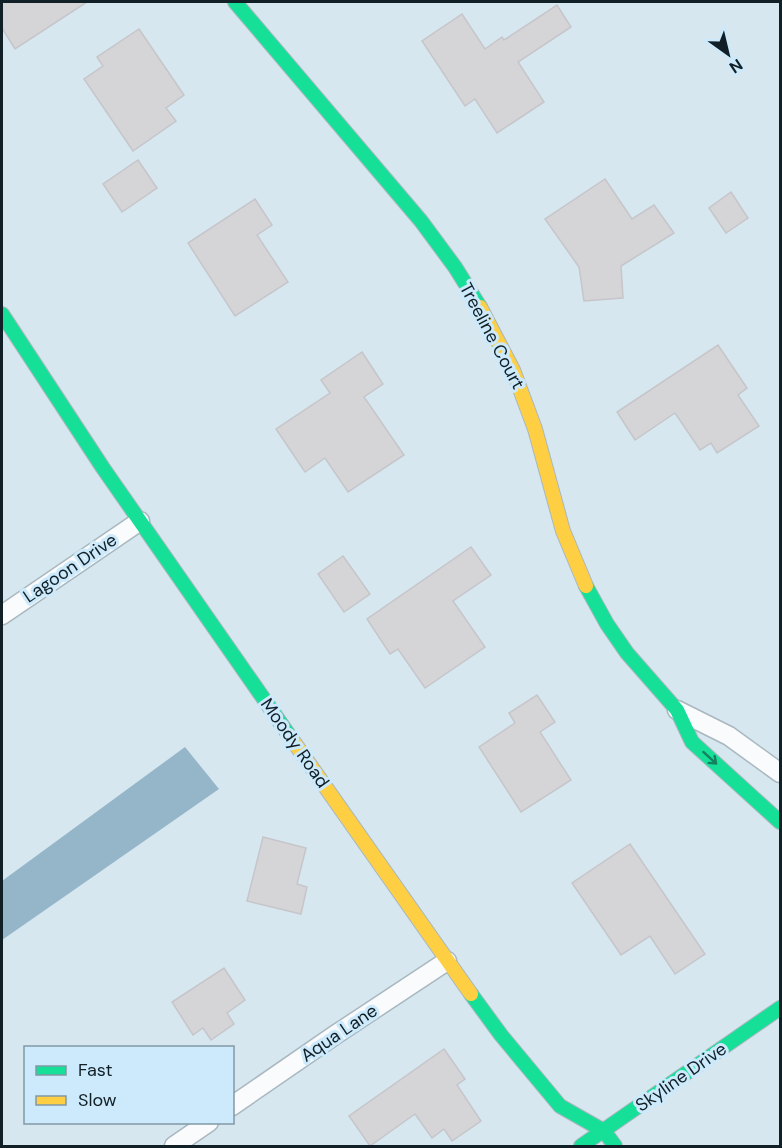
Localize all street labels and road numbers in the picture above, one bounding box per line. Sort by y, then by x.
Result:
street label: Treeline Court [454,279,530,393]
street label: Lagoon Drive [18,528,122,608]
street label: Moody Road [255,693,335,793]
street label: Aqua Lane [296,999,382,1067]
street label: Skyline Drive [631,1037,731,1117]

